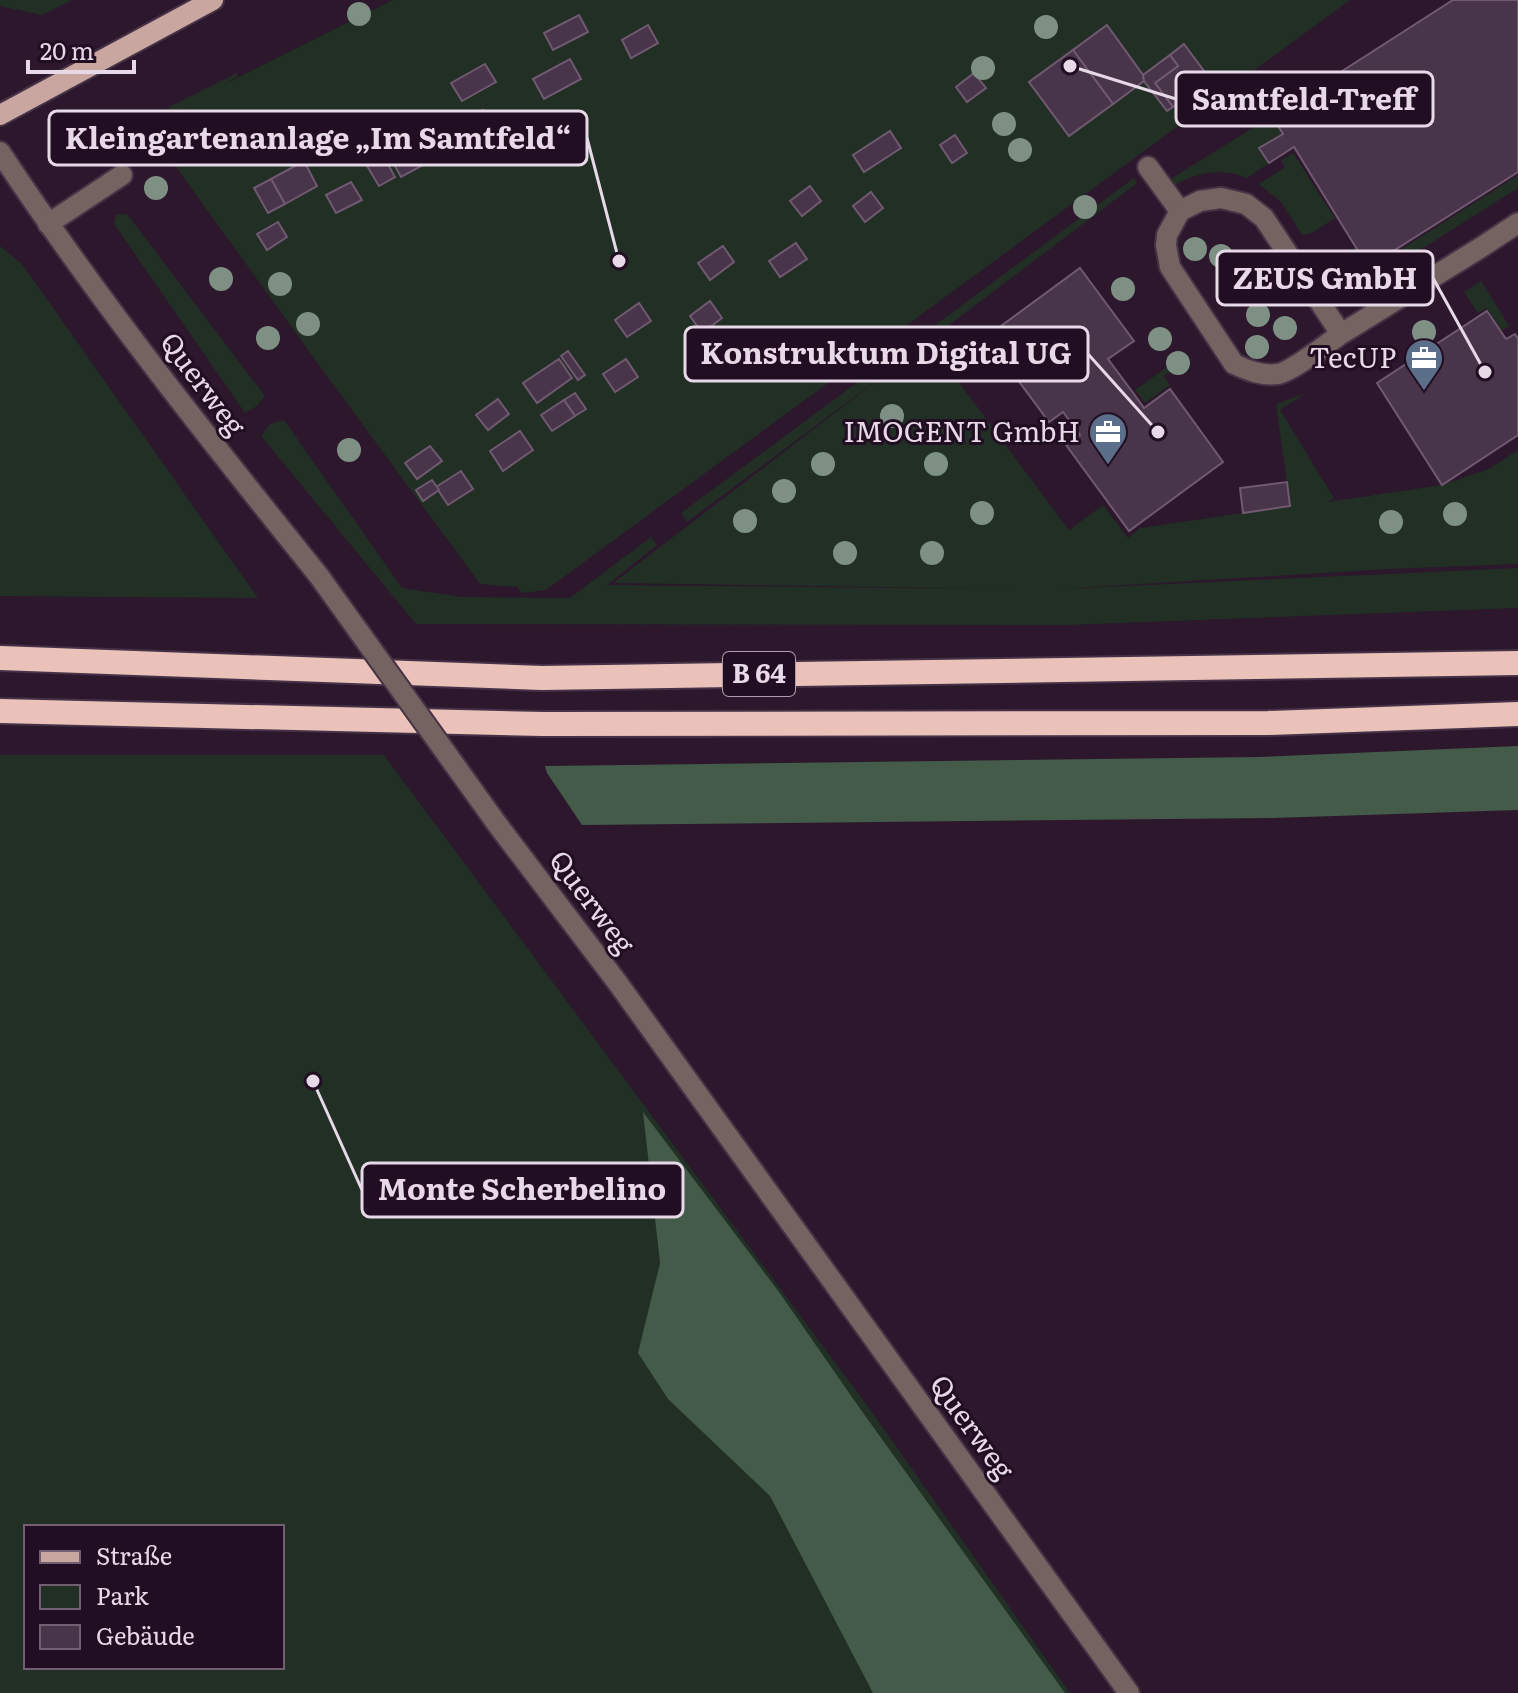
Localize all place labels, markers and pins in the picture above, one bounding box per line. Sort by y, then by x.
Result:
callout: Samtfeld-Treff [1176,72,1433,126]
callout: Kleingartenanlage „Im Samtfeld“ [49,111,587,165]
callout: ZEUS GmbH [1217,251,1433,305]
callout: Konstruktum Digital UG [685,327,1088,381]
place label: TecUP [1309,335,1396,377]
office icon: TecUP [1403,337,1445,392]
place label: IMOGENT GmbH [843,409,1080,451]
office icon: IMOGENT GmbH [1087,411,1129,466]
callout: Monte Scherbelino [362,1163,683,1217]

